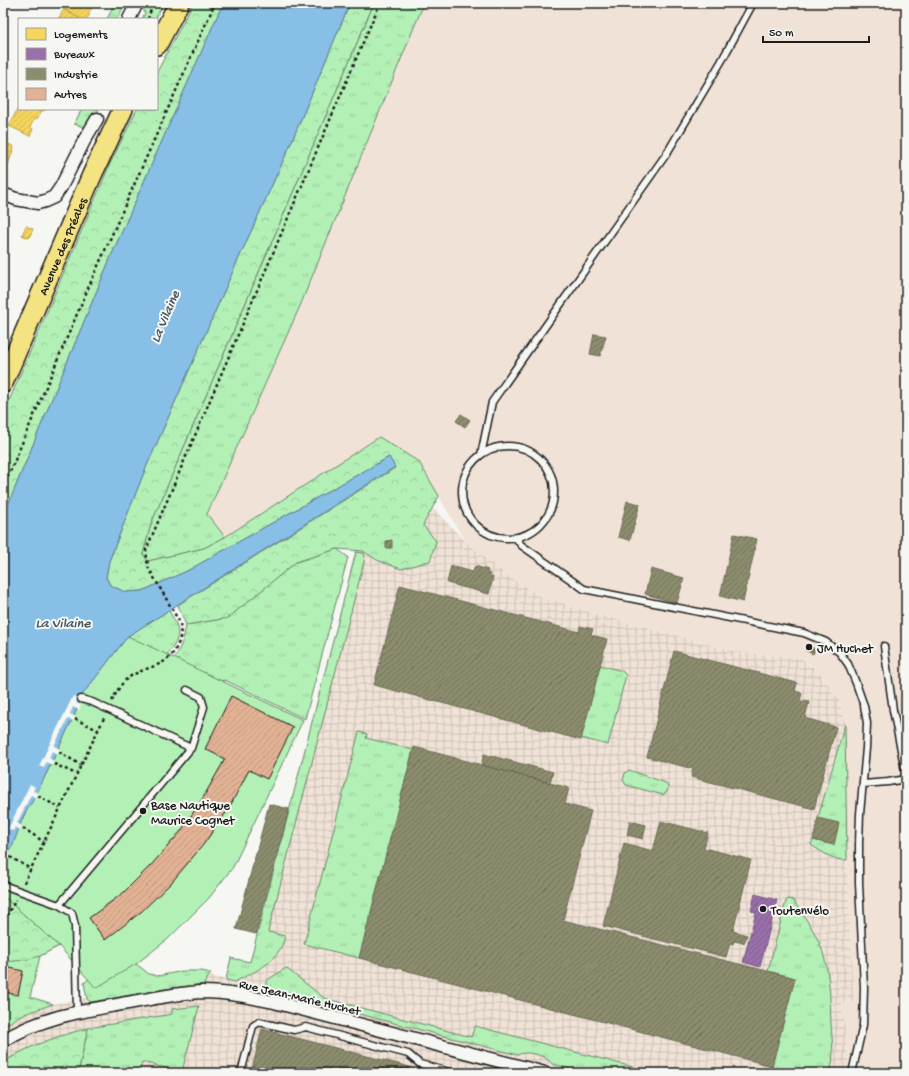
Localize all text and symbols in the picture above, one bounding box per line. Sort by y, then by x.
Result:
legend [18,18,158,110]
scale bar [763,18,869,44]
text: 50 m [769,27,794,41]
text: Logements [54,29,108,43]
text: Bureaux [53,49,96,63]
text: Industrie [54,69,98,83]
text: Autres [54,89,87,103]
street label: Avenue des Préales [36,195,92,298]
water label: La Vilaine [148,288,185,346]
water label: La Vilaine [36,616,91,633]
marker: JM Huchet [804,642,814,652]
place label: JM Huchet [817,642,875,657]
place label: Base Nautique Maurice Cognet [150,799,236,829]
marker: Base Nautique Maurice Cognet [138,806,148,816]
marker: Toutenvélo [758,904,768,914]
place label: Toutenvélo [770,904,829,919]
street label: Rue Jean-Marie Huchet [237,977,363,1020]

